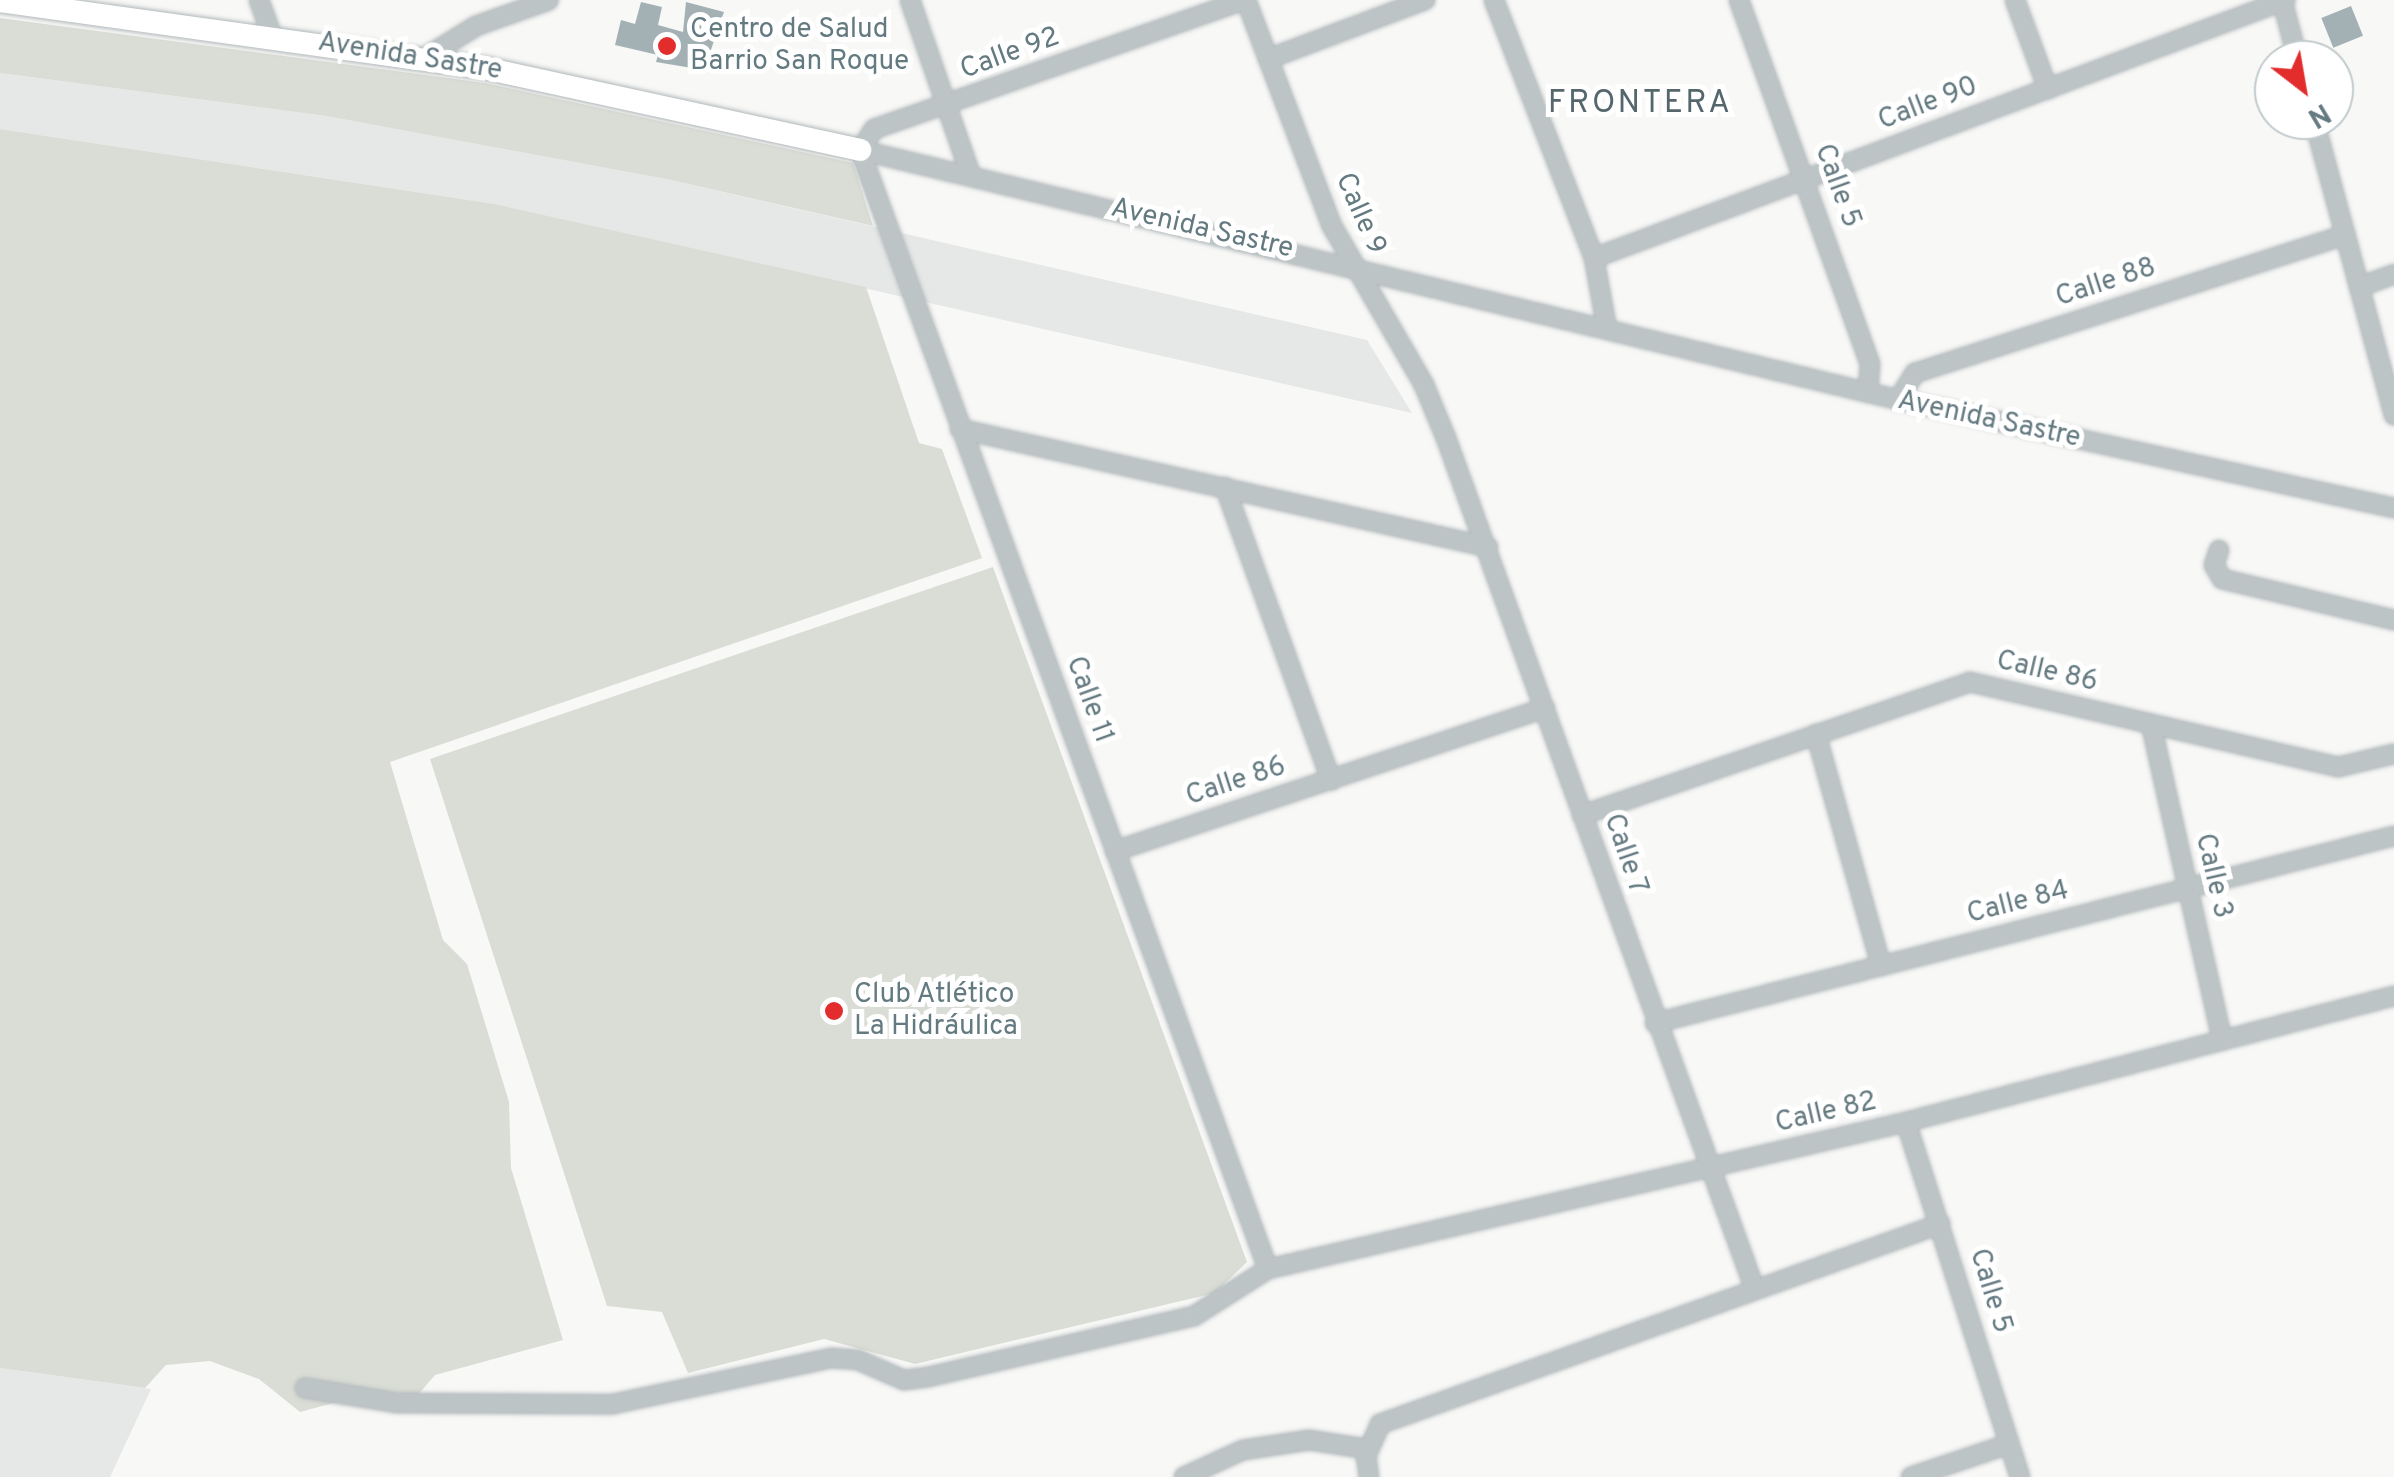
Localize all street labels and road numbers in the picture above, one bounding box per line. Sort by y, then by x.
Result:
street label: Calle 92 [956,21,1064,87]
street label: Avenida Sastre [315,26,505,88]
street label: Calle 90 [1874,70,1982,138]
street label: Calle 5 [1806,140,1868,232]
street label: Calle 9 [1327,168,1393,260]
street label: Avenida Sastre [1108,192,1296,266]
street label: Calle 88 [2052,251,2160,315]
street label: Avenida Sastre [1894,384,2084,456]
street label: Calle 86 [1993,644,2101,700]
street label: Calle 11 [1058,652,1120,748]
street label: Calle 86 [1182,750,1290,814]
street label: Calle 7 [1595,809,1655,899]
street label: Calle 3 [2187,830,2239,922]
street label: Calle 84 [1964,874,2072,932]
street label: Calle 82 [1772,1085,1880,1141]
street label: Calle 5 [1961,1245,2019,1337]

